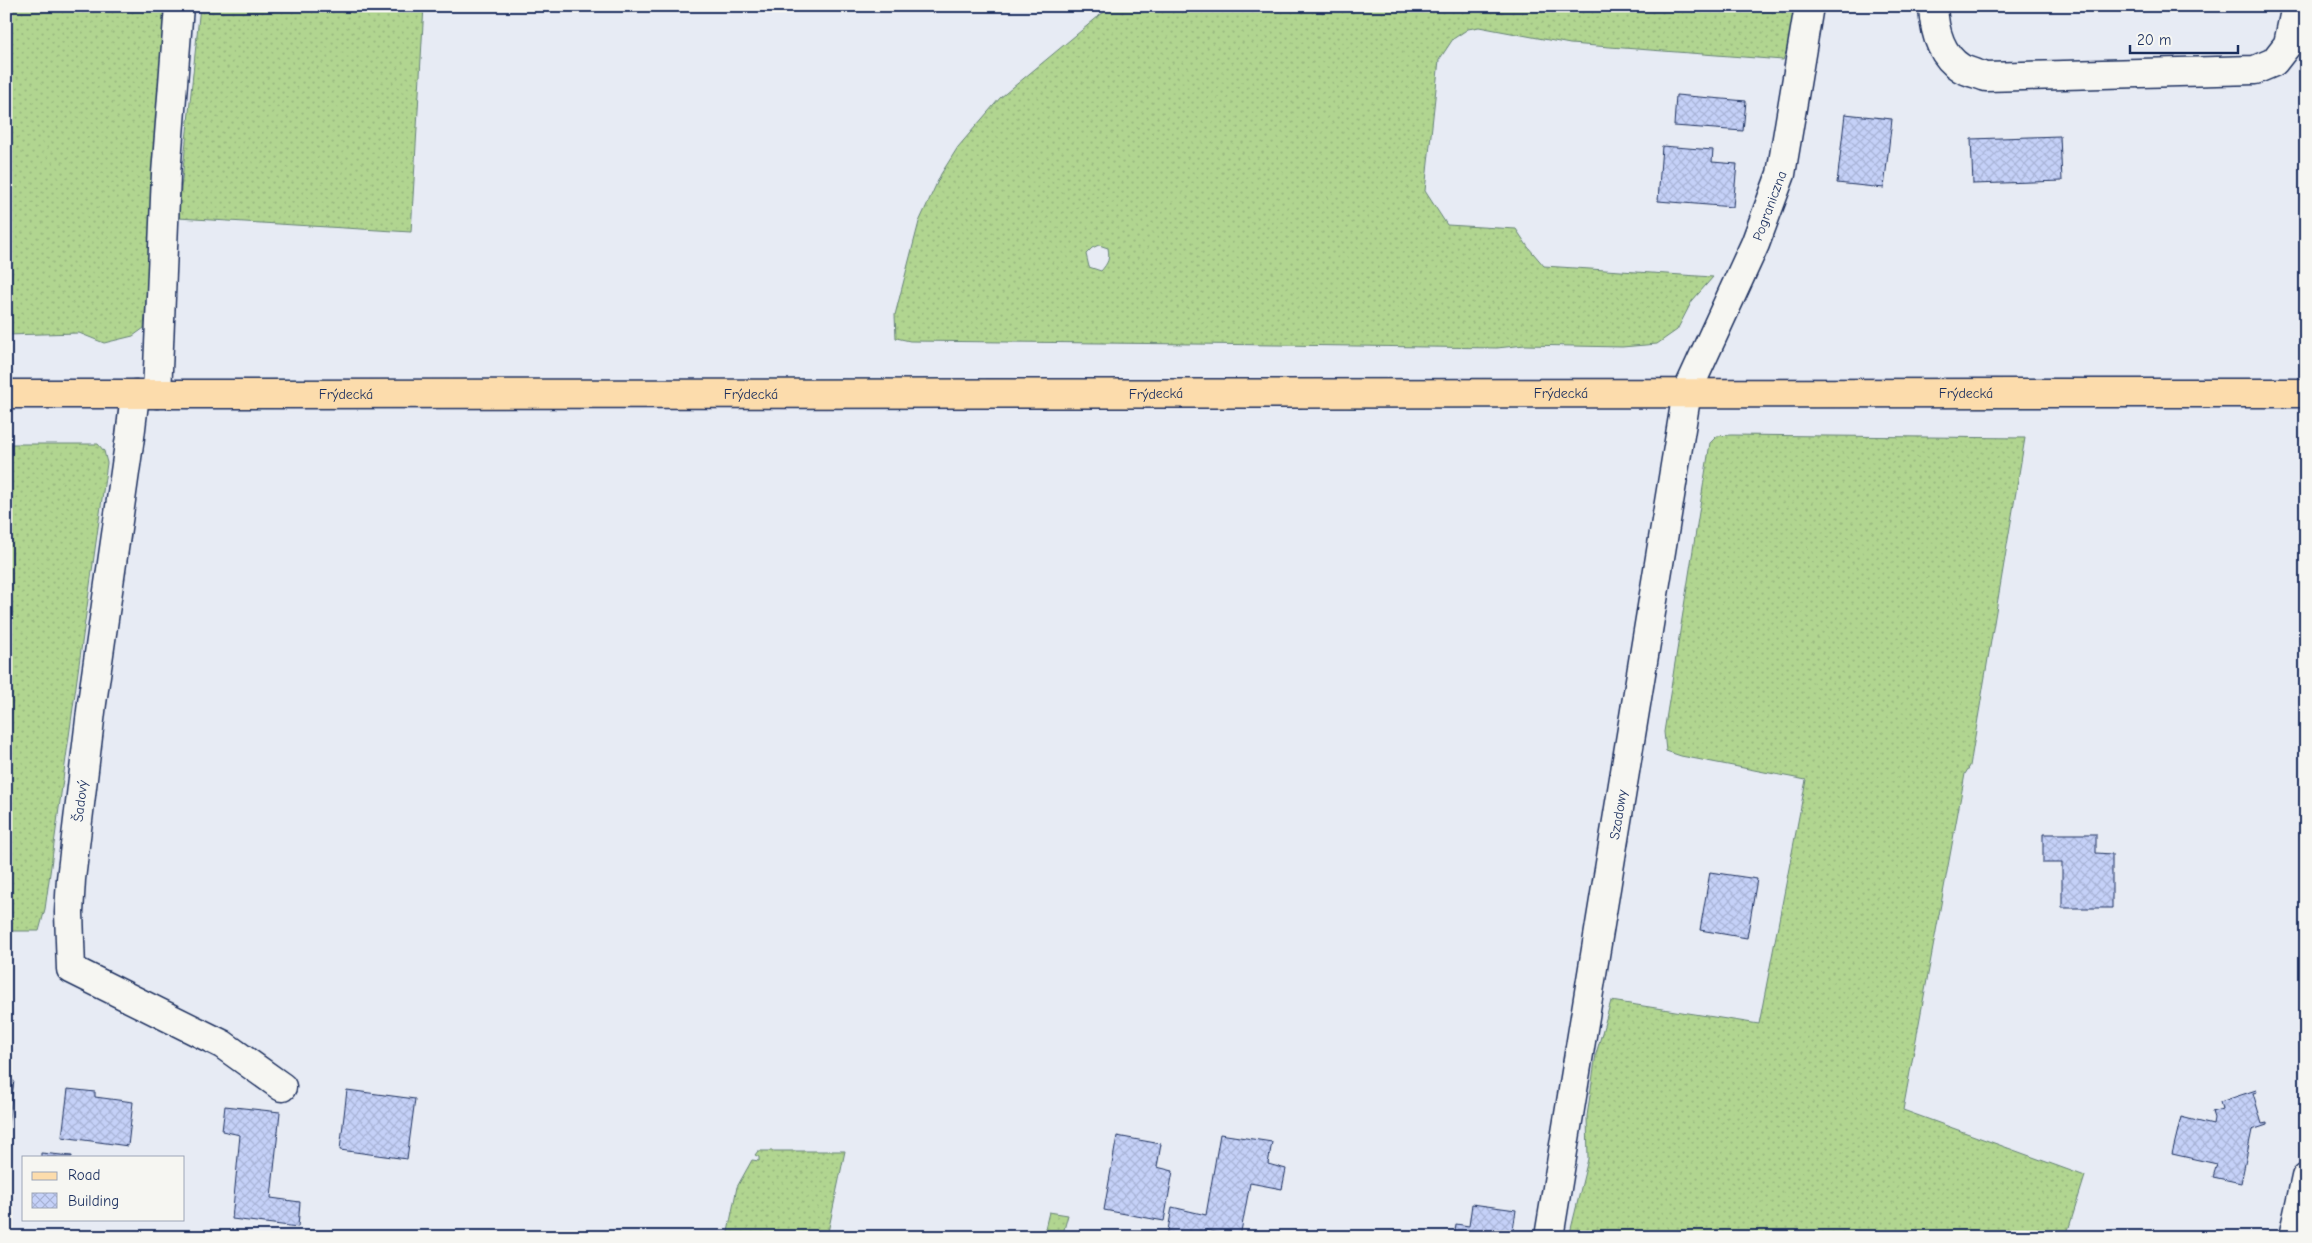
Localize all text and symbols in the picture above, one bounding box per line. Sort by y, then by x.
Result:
scale bar [2130,22,2237,54]
text: 20 m [2137,31,2171,49]
street label: Pograniczna [1749,168,1790,243]
street label: Frýdecká [1129,385,1183,403]
street label: Frýdecká [1534,385,1588,402]
street label: Frýdecká [1939,385,1993,402]
street label: Frýdecká [319,386,373,403]
street label: Frýdecká [724,386,778,403]
street label: Šadový [70,779,92,823]
street label: Szadowy [1606,788,1631,841]
legend [22,1156,185,1220]
text: Road [68,1166,100,1184]
text: Building [68,1192,119,1210]

